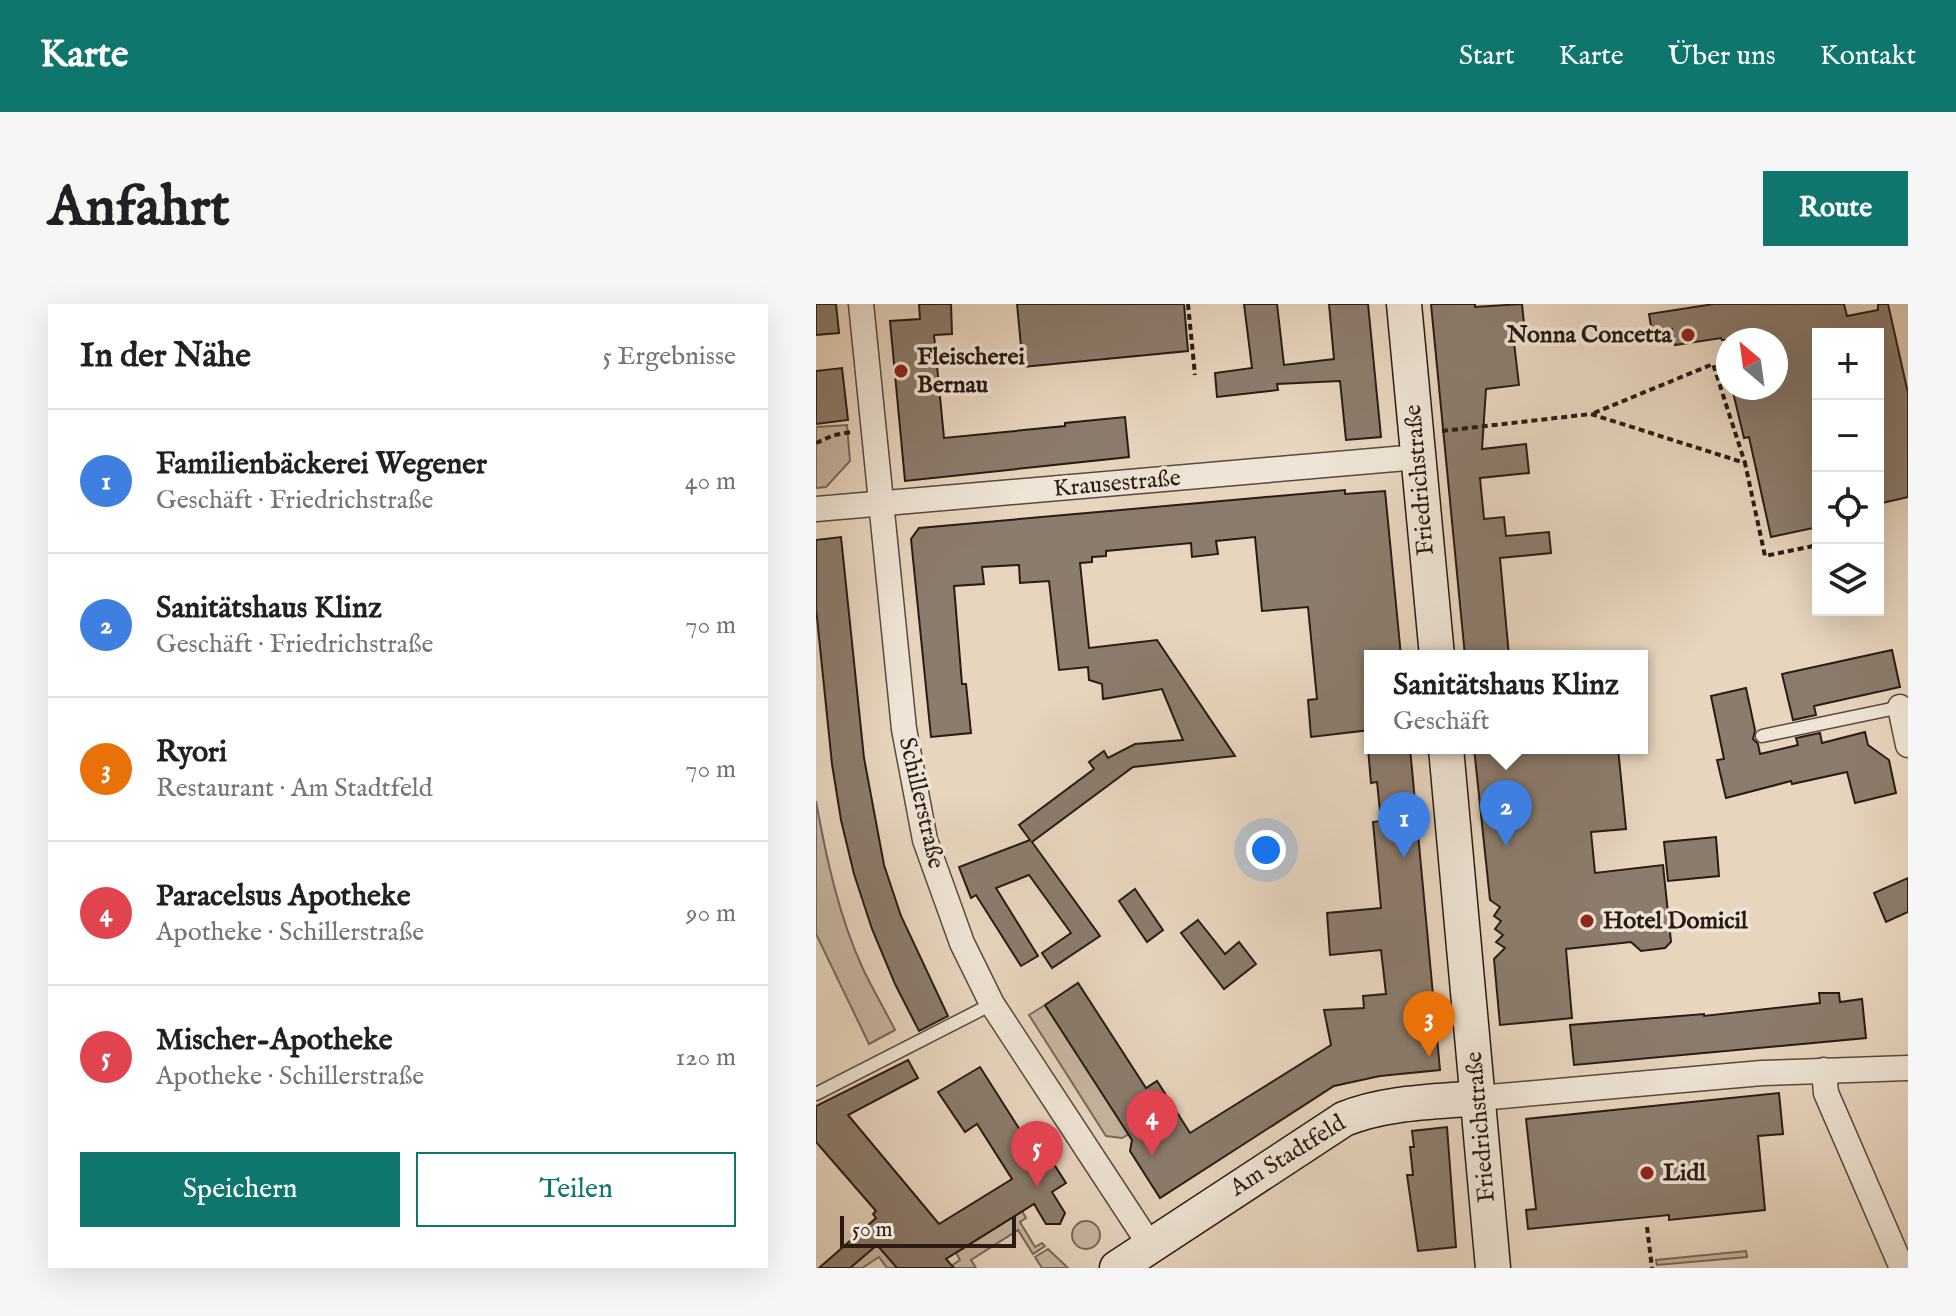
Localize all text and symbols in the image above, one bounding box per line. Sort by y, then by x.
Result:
text: Karte [40,32,128,80]
text: Start [1459,39,1515,74]
text: Karte [1559,39,1624,74]
text: Über uns [1668,39,1776,74]
text: Kontakt [1820,39,1916,74]
button: Route [1763,171,1908,246]
text: Anfahrt [48,173,230,244]
place label: Nonna Concetta [1506,320,1673,351]
marker: Nonna Concetta [1679,326,1697,344]
north arrow [1716,328,1788,400]
map controls [1812,328,1884,616]
button: + [1812,328,1884,400]
text: In der Nähe [80,335,251,378]
text: 5 Ergebnisse [602,340,736,373]
place label: Fleischerei Bernau [917,342,1025,401]
marker: Fleischerei Bernau [892,362,910,380]
button: − [1812,400,1884,472]
street label: Friedrichstraße [1398,403,1442,557]
text: Familienbäckerei Wegener [156,446,487,484]
street label: Krausestraße [1052,463,1182,505]
text: 1 [101,465,111,498]
text: 40 m [685,465,736,498]
button: locate [1812,472,1884,544]
text: Geschäft · Friedrichstraße [156,484,433,517]
button: layers [1812,544,1884,616]
text: Sanitätshaus Klinz [156,590,382,628]
text: 2 [100,609,112,642]
text: 70 m [685,609,736,642]
text: Geschäft · Friedrichstraße [156,628,433,661]
popup [1364,650,1648,754]
text: Sanitätshaus Klinz [1393,667,1619,705]
text: Geschäft [1393,705,1489,738]
text: Ryori [156,734,227,772]
street label: Schillerstraße [891,734,951,872]
text: 3 [101,753,111,786]
text: 70 m [685,753,736,786]
text: Restaurant · Am Stadtfeld [156,772,433,805]
pin: 2 [1480,780,1532,846]
pin: 1 [1378,792,1430,858]
your location [1246,830,1286,870]
text: Paracelsus Apotheke [156,878,410,916]
text: 4 [100,897,112,930]
text: 90 m [686,897,736,930]
place label: Hotel Domicil [1603,906,1748,937]
marker: Hotel Domicil [1578,912,1596,930]
text: Apotheke · Schillerstraße [156,916,424,949]
pin: 3 [1403,991,1455,1057]
text: Mischer-Apotheke [156,1022,393,1060]
text: 5 [101,1041,111,1074]
text: 120 m [676,1041,736,1074]
street label: Friedrichstraße [1459,1050,1503,1204]
text: Apotheke · Schillerstraße [156,1060,424,1093]
pin: 4 [1126,1090,1178,1156]
street label: Am Stadtfeld [1223,1108,1352,1204]
pin: 5 [1011,1121,1063,1187]
button: Speichern [80,1152,400,1227]
button: Teilen [416,1152,736,1227]
place label: Lidl [1663,1158,1706,1189]
marker: Lidl [1638,1164,1656,1182]
scale bar [840,1212,1016,1248]
text: 50 m [852,1216,893,1244]

